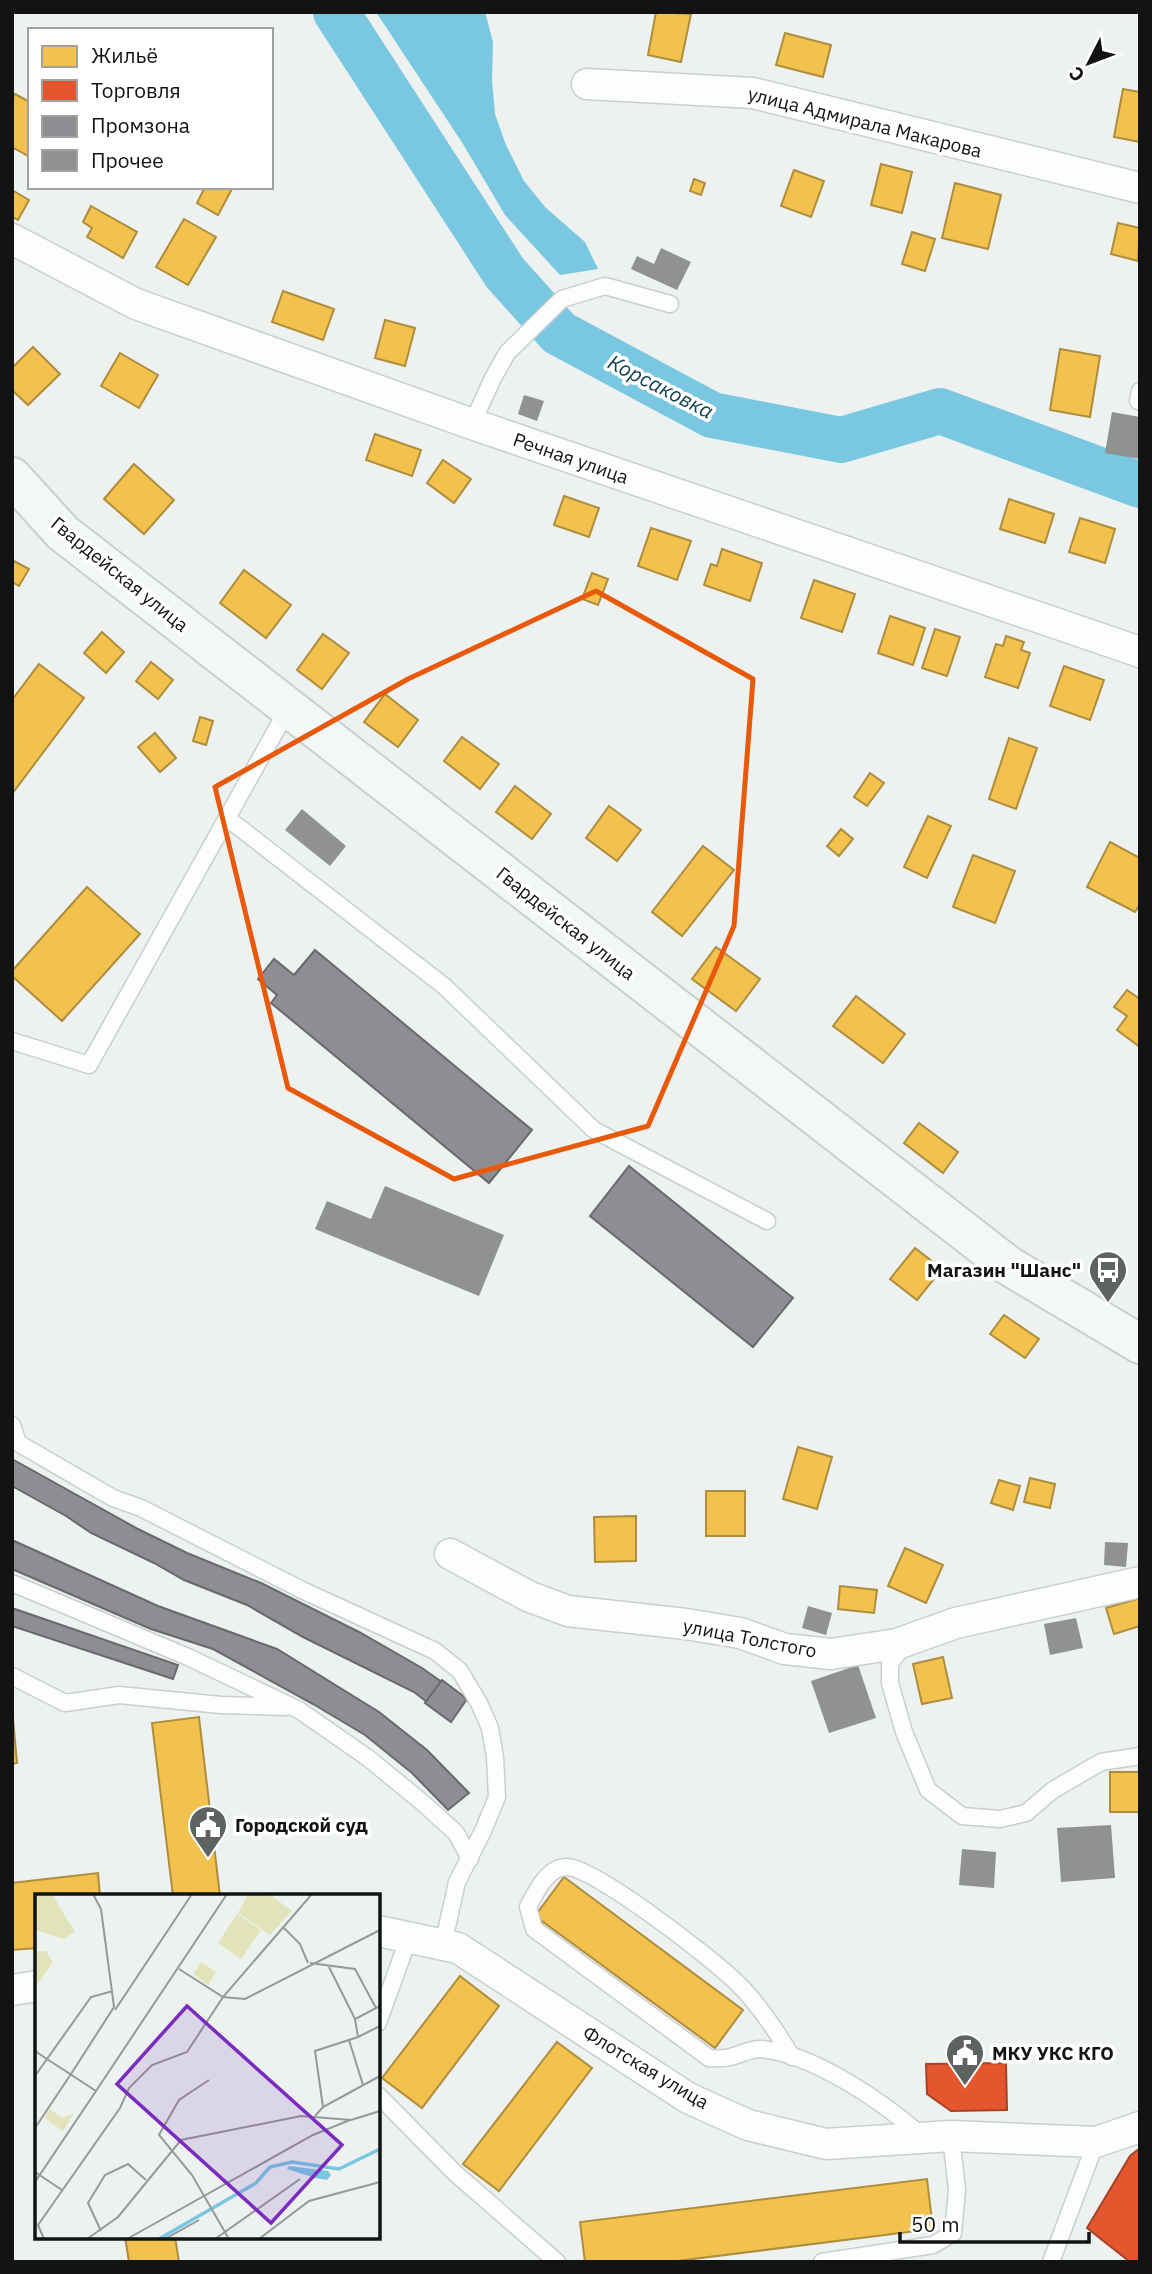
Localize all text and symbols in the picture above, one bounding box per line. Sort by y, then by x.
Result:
legend [28,28,273,189]
north arrow [1054,28,1124,98]
text: Жильё [91,41,158,69]
text: С [1063,62,1089,87]
text: Торговля [91,76,181,104]
street label: улица Адмирала Макарова [745,81,985,163]
text: Промзона [91,111,190,139]
text: Прочее [91,146,164,174]
water label: Корсаковка [603,347,719,425]
street label: Речная улица [510,427,632,489]
street label: Гвардейская улица [46,511,194,637]
street label: Гвардейская улица [492,861,640,985]
bus stop icon: Магазин "Шанс" [1087,1249,1129,1304]
place label: Магазин "Шанс" [927,1258,1081,1282]
street label: улица Толстого [681,1613,819,1663]
public building icon: Городской суд [187,1804,229,1859]
place label: Городской суд [235,1813,368,1837]
inset map [35,1894,380,2239]
street label: Флотская улица [579,2020,713,2114]
public building icon: МКУ УКС КГО [944,2032,986,2087]
place label: МКУ УКС КГО [992,2041,1114,2065]
scale bar [900,2200,1089,2244]
text: 50 m [911,2210,960,2238]

